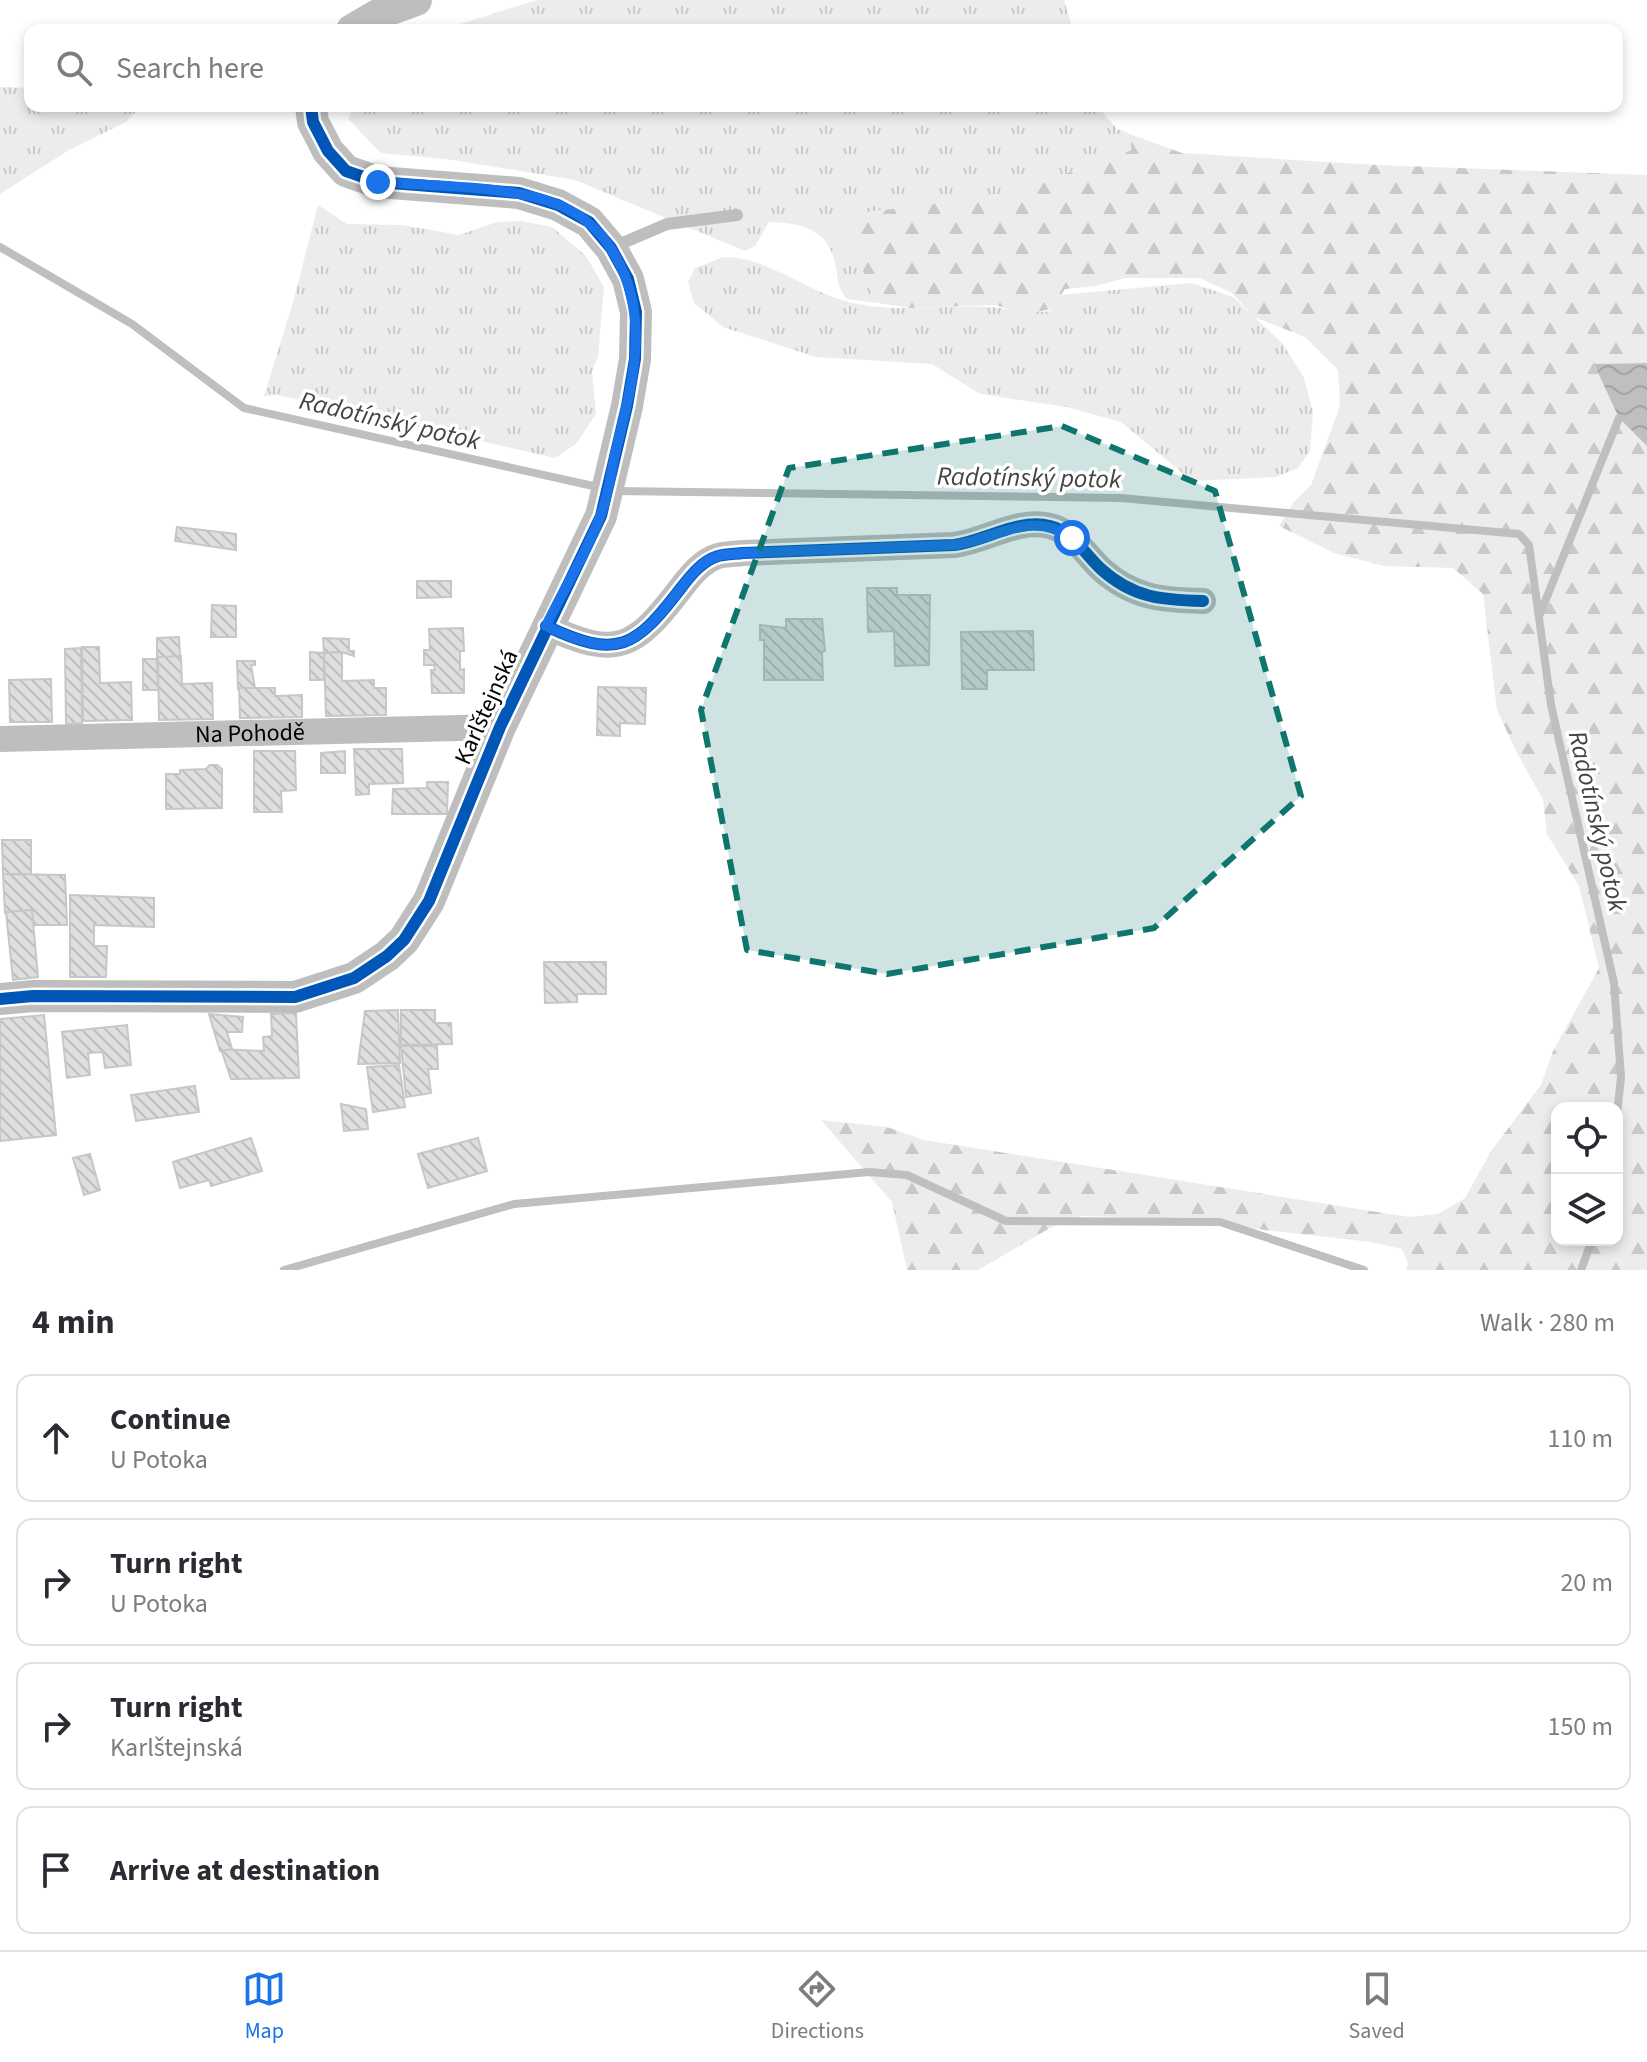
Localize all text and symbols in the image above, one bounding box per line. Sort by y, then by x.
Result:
search box [24,24,1623,112]
icon: search [52,46,96,90]
text: Search here [116,47,264,90]
route end [360,164,396,200]
water label: Radotínský potok [296,382,485,459]
water label: Radotínský potok [936,457,1122,498]
route start [1054,520,1090,556]
street label: Karlštejnská [446,644,527,770]
street label: Na Pohodě [195,715,305,752]
water label: Radotínský potok [1559,727,1636,916]
map controls [1551,1102,1623,1246]
button: locate [1551,1102,1623,1174]
button: layers [1551,1174,1623,1246]
text: 4 min [32,1298,115,1347]
text: Walk · 280 m [1480,1304,1615,1341]
text: Continue [110,1398,231,1441]
icon: ahead [34,1416,78,1460]
text: 110 m [1547,1420,1613,1457]
text: U Potoka [110,1441,208,1478]
text: Turn right [110,1542,242,1585]
icon: right [34,1560,78,1604]
text: 20 m [1560,1564,1613,1601]
text: U Potoka [110,1585,208,1622]
text: Turn right [110,1686,242,1729]
icon: right [34,1704,78,1748]
text: 150 m [1547,1708,1613,1745]
text: Karlštejnská [110,1729,243,1766]
icon: arrive [34,1848,78,1892]
text: Arrive at destination [110,1849,380,1892]
tab: Map [242,1967,286,2047]
tab: Directions [771,1967,864,2047]
tab: Saved [1349,1967,1405,2047]

